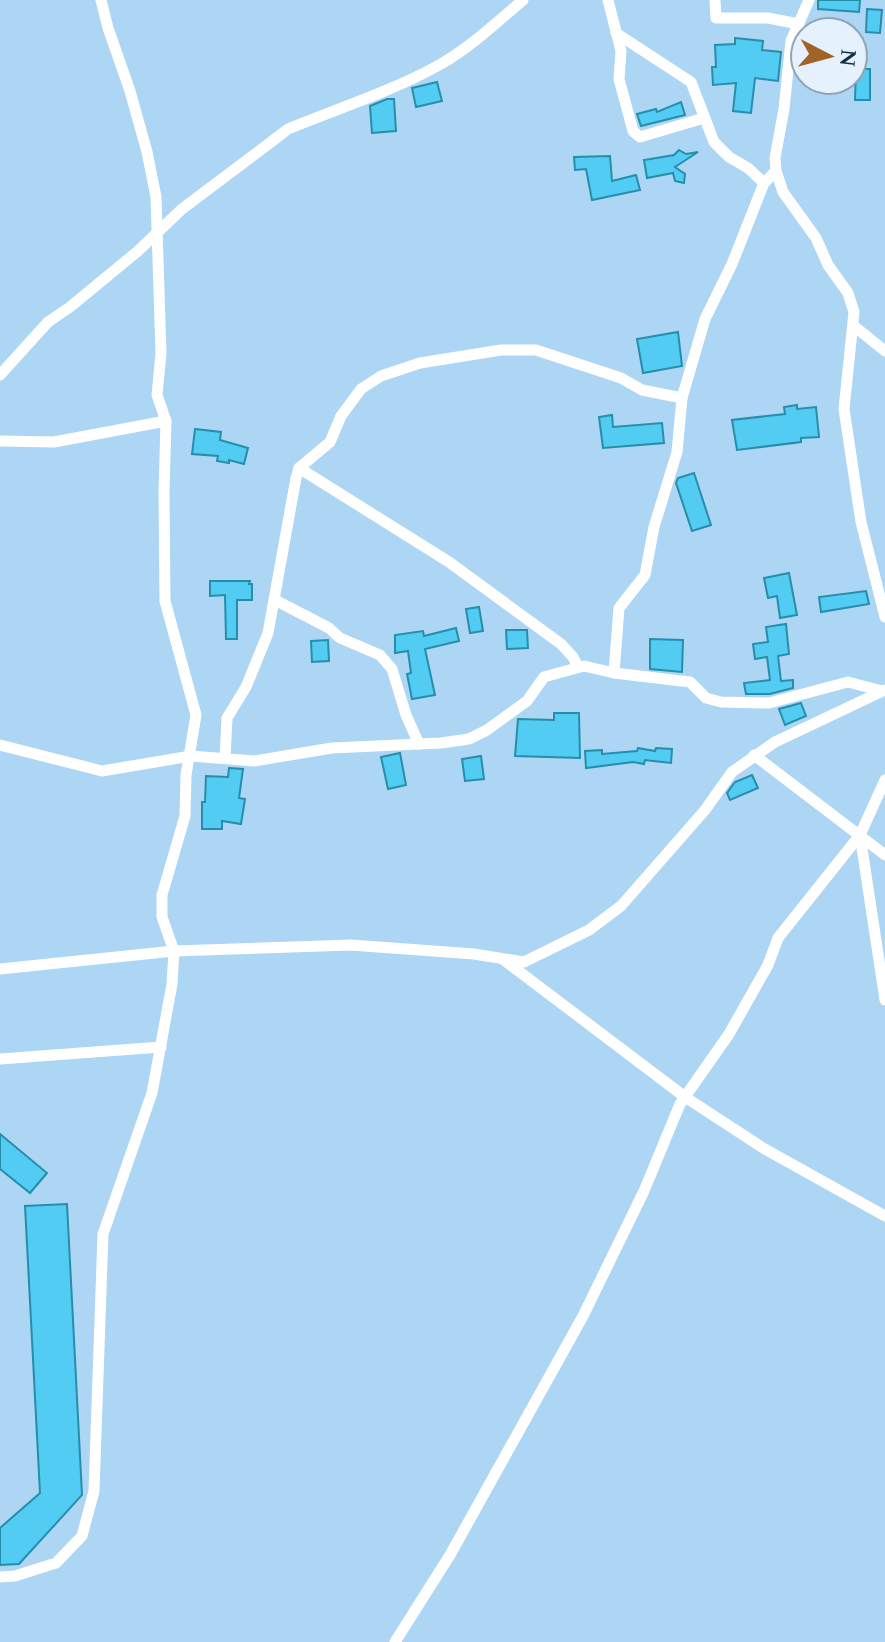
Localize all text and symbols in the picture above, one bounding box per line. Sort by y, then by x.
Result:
north arrow [789,16,869,96]
text: N [830,47,865,69]

